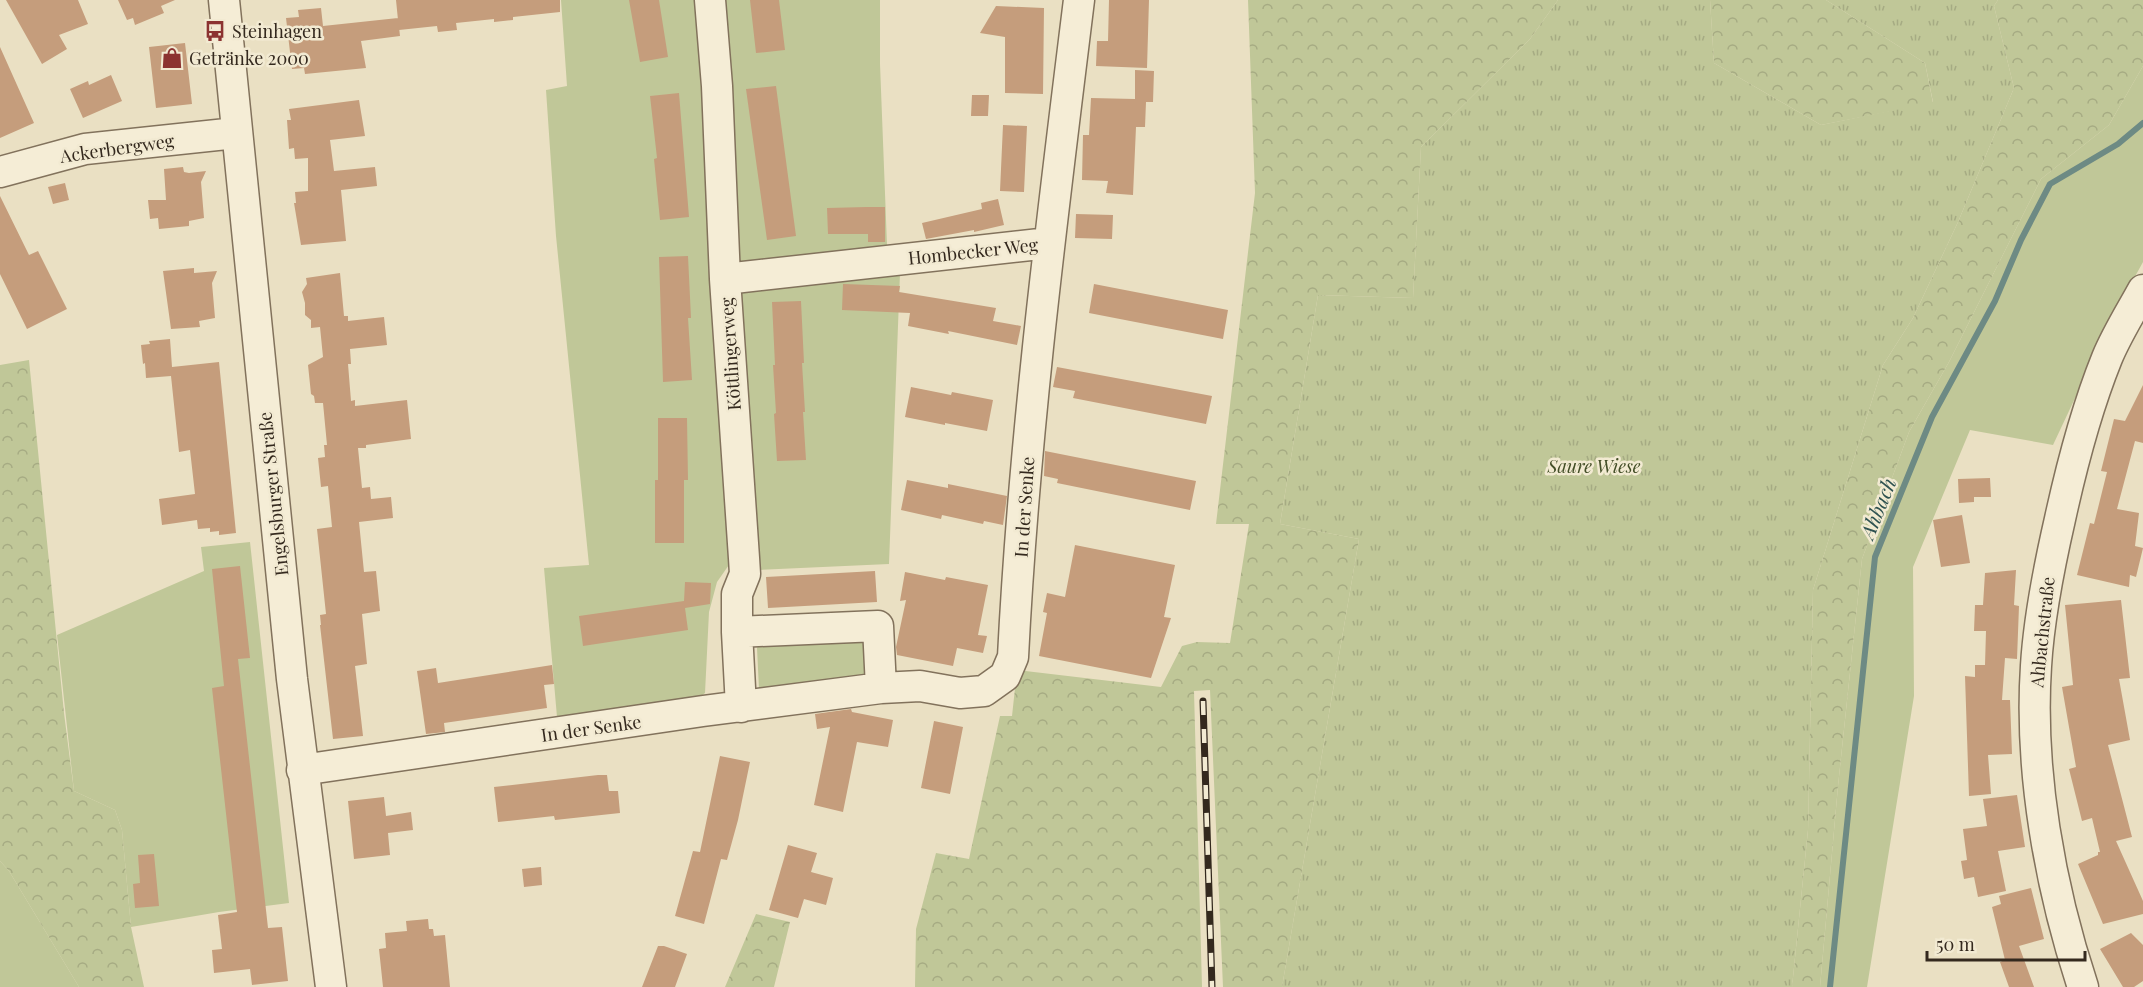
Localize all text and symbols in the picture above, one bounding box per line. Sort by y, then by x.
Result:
bus stop icon: Steinhagen [203,19,227,43]
place label: Steinhagen [232,19,322,43]
shop icon: Getränke 2000 [160,46,184,70]
place label: Getränke 2000 [189,46,309,70]
street label: Ackerbergweg [57,128,176,168]
street label: Hombecker Weg [907,232,1040,270]
street label: Köttlingerweg [714,296,746,411]
street label: Engelsburger Straße [252,411,294,577]
park label: Saure Wiese [1546,454,1641,478]
street label: In der Senke [1009,456,1039,558]
water label: Ahbach [1852,474,1901,544]
street label: Ahbachstraße [2024,575,2060,690]
street label: In der Senke [539,709,643,747]
scale bar [1927,924,2084,962]
text: 50 m [1936,932,1975,956]

